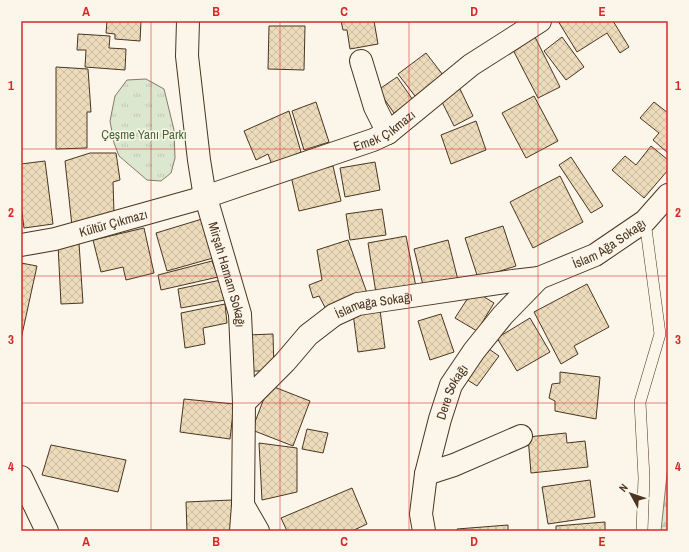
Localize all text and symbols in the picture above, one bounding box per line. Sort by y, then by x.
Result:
text: A [82,3,90,20]
text: B [212,3,220,20]
text: C [340,3,348,20]
text: D [470,3,478,20]
text: E [598,3,606,20]
text: 1 [8,77,14,94]
text: 1 [675,77,681,94]
street label: Emek Çıkmazı [351,106,419,155]
park label: Çeşme Yanı Parkı [101,126,187,143]
text: 2 [8,204,14,221]
text: 2 [675,204,681,221]
street label: Kültür Çıkmazı [77,206,149,241]
street label: İslam Ağa Sokağı [570,215,649,272]
street label: Mirşah Hamam Sokağı [204,220,249,328]
street label: İslamağa Sokağı [332,288,414,322]
text: 3 [8,331,14,348]
text: 3 [675,331,681,348]
street label: Dere Sokağı [432,361,472,422]
text: 4 [8,458,14,475]
text: 4 [675,458,681,475]
north arrow [611,474,651,514]
text: N [616,481,631,495]
text: A [82,533,90,550]
text: B [212,533,220,550]
text: C [340,533,348,550]
text: D [470,533,478,550]
text: E [598,533,606,550]

